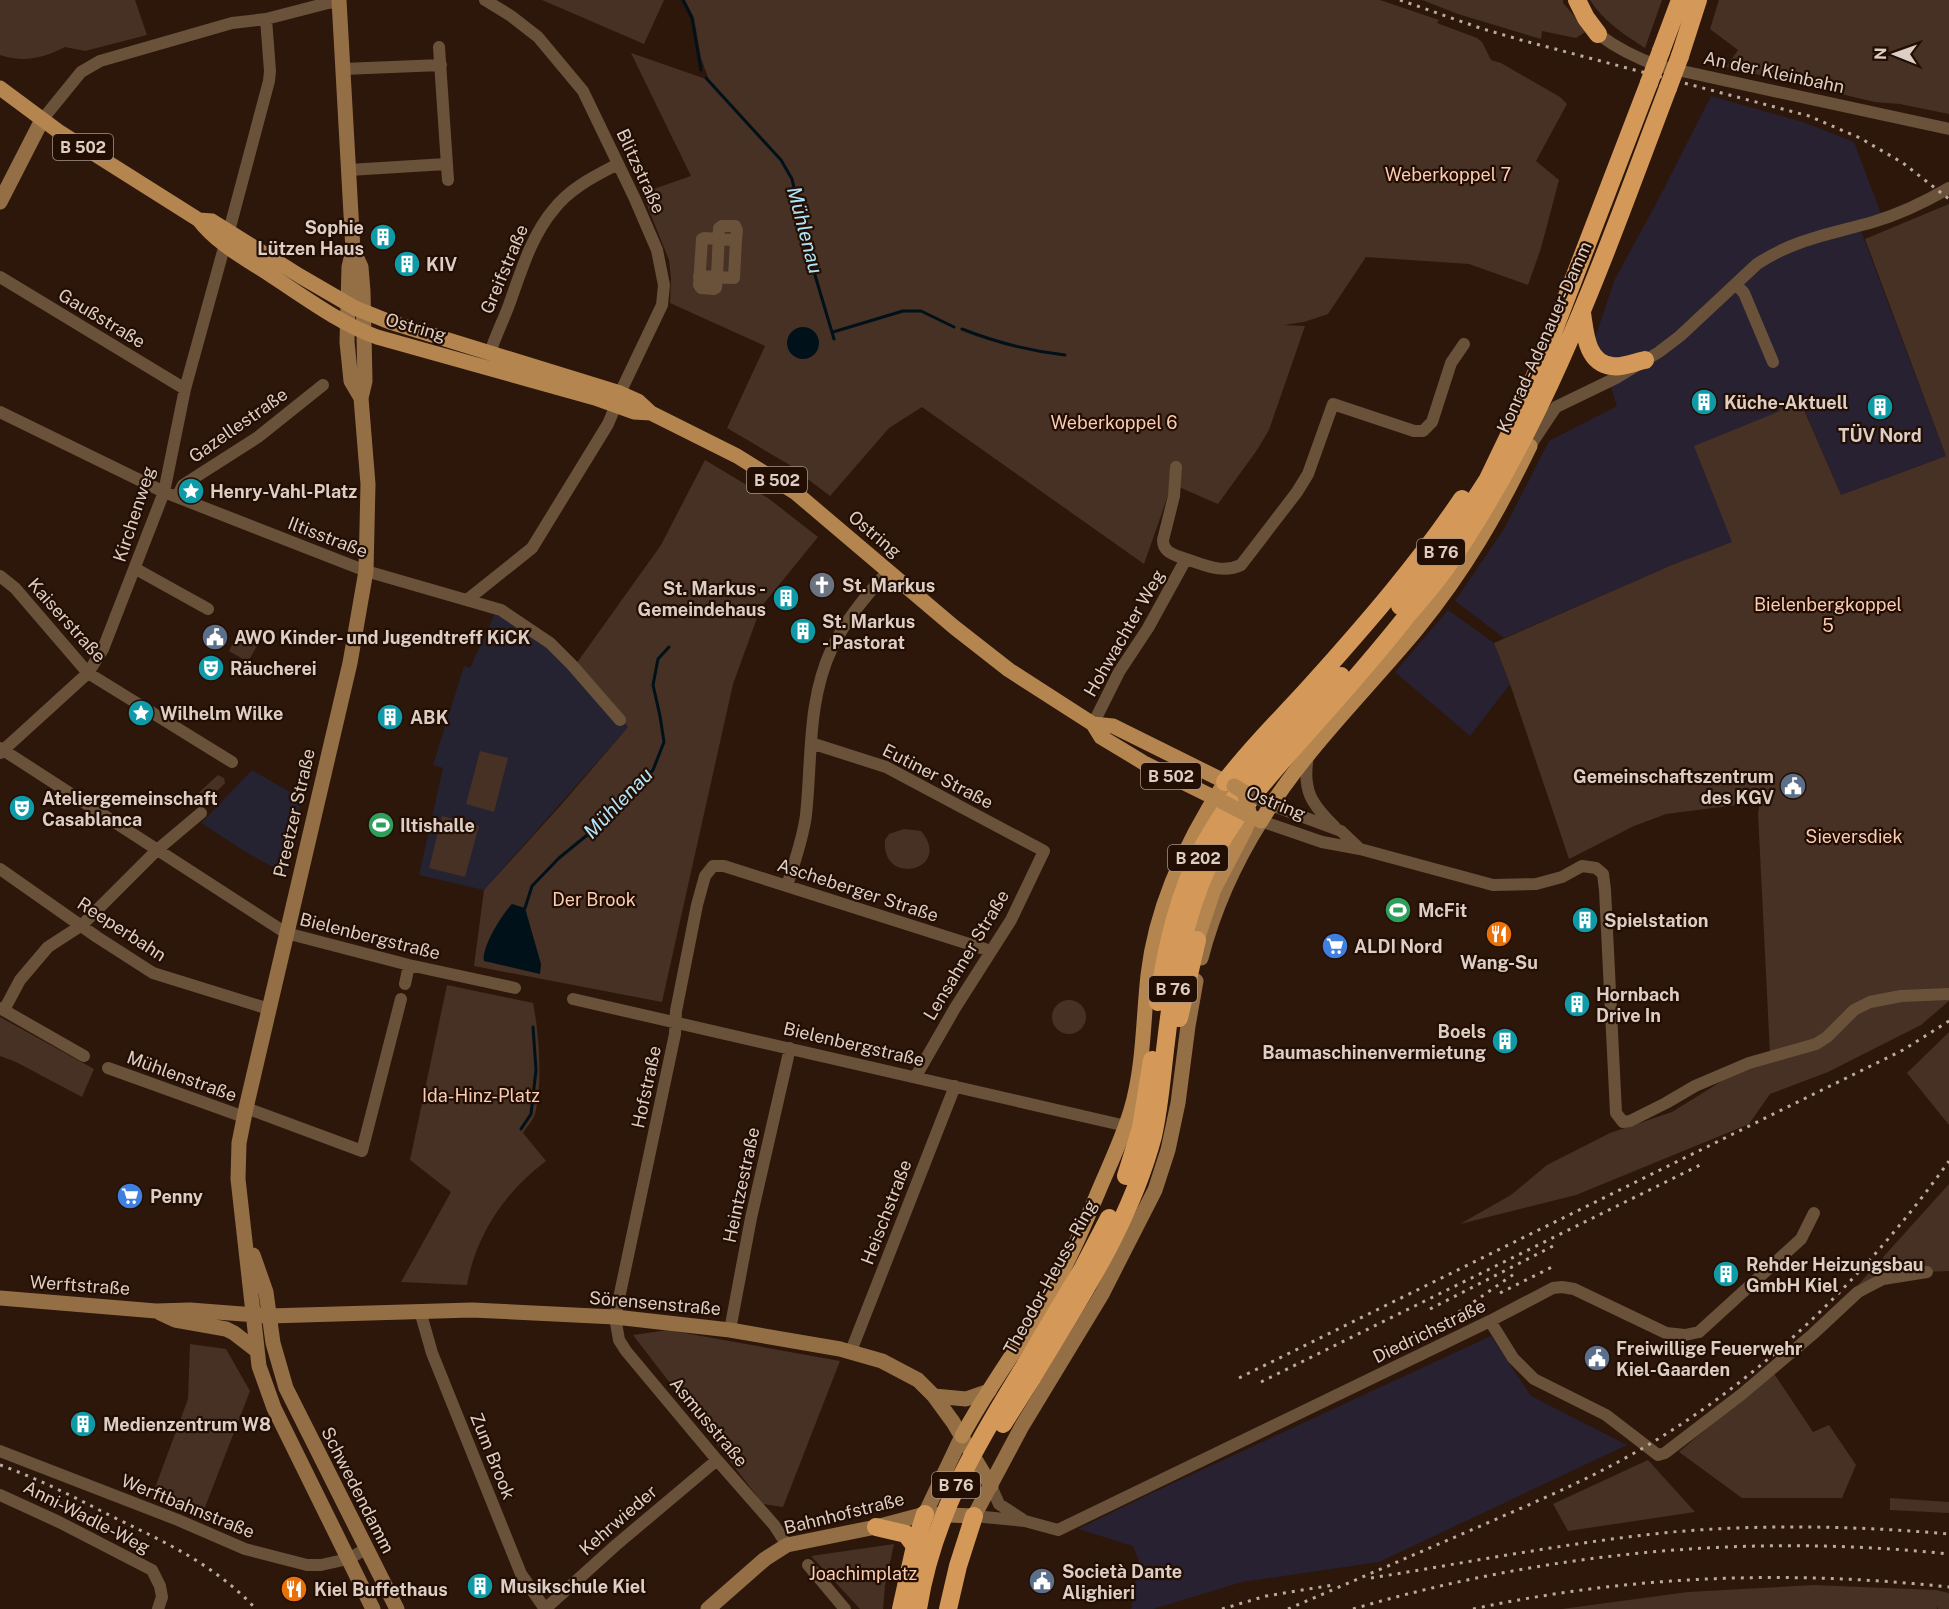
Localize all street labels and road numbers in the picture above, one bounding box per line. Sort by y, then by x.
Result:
street label: An der Kleinbahn [1702,47,1846,97]
street label: Blitzstraße [612,125,670,217]
road number: B 502 [53,134,113,160]
street label: Greifstraße [476,221,532,317]
street label: Konrad-Adenauer-Damm [1492,238,1596,436]
street label: Gaußstraße [55,284,149,352]
street label: Ostring [383,308,449,346]
street label: Gazellestraße [185,383,291,467]
street label: Kirchenweg [109,464,159,564]
road number: B 502 [747,467,807,493]
street label: Ostring [844,506,906,562]
street label: Iltisstraße [285,512,371,562]
road number: B 76 [1417,539,1465,565]
street label: Hohwachter Weg [1079,566,1169,700]
street label: Kaiserstraße [24,574,110,666]
street label: Eutiner Straße [879,739,997,813]
street label: Preetzer Straße [269,746,319,880]
road number: B 502 [1141,763,1201,789]
street label: Ostring [1243,782,1309,824]
road number: B 202 [1168,845,1228,871]
street label: Ascheberger Straße [775,854,941,926]
street label: Lensahner Straße [919,886,1013,1024]
street label: Reeperbahn [74,893,170,965]
street label: Bielenbergstraße [297,908,443,964]
road number: B 76 [1149,976,1197,1002]
street label: Bielenbergstraße [781,1018,927,1070]
street label: Hofstraße [627,1044,665,1130]
street label: Mühlenstraße [124,1046,240,1106]
street label: Heintzestraße [719,1125,763,1245]
street label: Heischstraße [856,1157,916,1267]
street label: Theodor-Heuss-Ring [999,1196,1101,1358]
street label: Werftstraße [29,1271,131,1299]
street label: Sörensenstraße [588,1287,722,1319]
street label: Diedrichstraße [1369,1295,1489,1367]
street label: Asmusstraße [666,1373,752,1471]
street label: Zum Brook [466,1410,520,1502]
street label: Schwedendamm [317,1423,399,1557]
street label: Werftbahnstraße [118,1470,258,1542]
road number: B 76 [932,1472,980,1498]
street label: Anni-Wadle-Weg [20,1476,154,1558]
street label: Kehrwieder [575,1480,661,1560]
street label: Bahnhofstraße [782,1488,906,1538]

